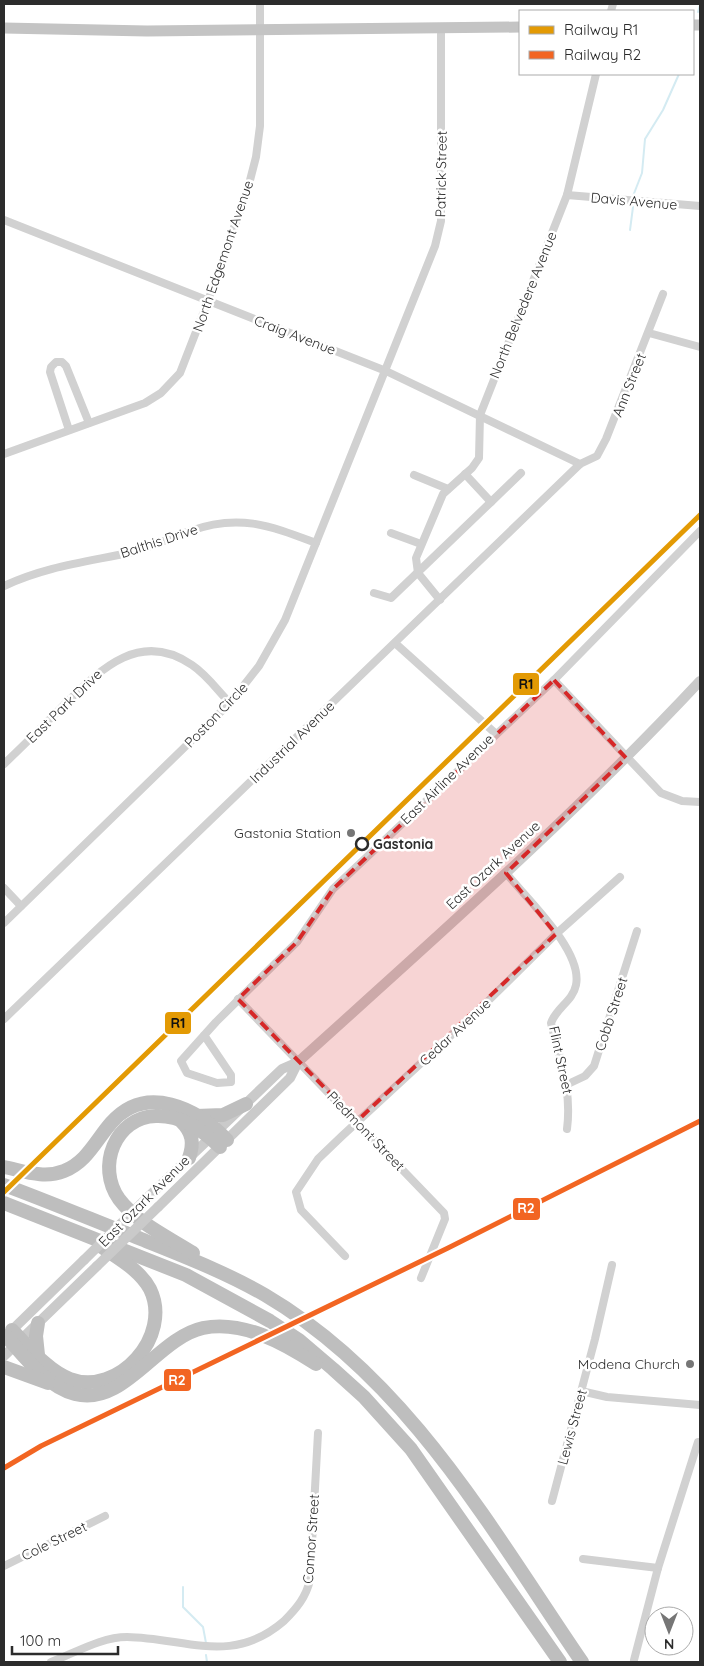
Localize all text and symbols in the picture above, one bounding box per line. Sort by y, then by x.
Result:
legend [519,10,694,75]
text: Railway R1 [564,20,638,39]
text: Railway R2 [564,45,641,64]
street label: Patrick Street [431,130,451,218]
street label: North Edgemont Avenue [189,178,257,334]
street label: Davis Avenue [590,188,678,214]
street label: North Belvedere Avenue [485,229,561,381]
street label: Craig Avenue [251,311,339,359]
street label: Ann Street [608,350,650,420]
street label: Balthis Drive [118,520,200,562]
street label: East Park Drive [22,665,106,747]
line badge: R1 [512,672,540,696]
text: R1 [518,675,534,693]
street label: Poston Circle [180,679,252,751]
street label: Industrial Avenue [246,697,338,787]
street label: East Airline Avenue [397,730,498,828]
street label: East Ozark Avenue [442,817,544,913]
place label: Gastonia Station [234,824,341,842]
marker: Gastonia Station [345,827,357,839]
place label: Gastonia [373,835,433,853]
marker: Gastonia [355,837,369,851]
street label: Cobb Street [591,975,631,1053]
street label: Cedar Avenue [416,994,495,1070]
line badge: R1 [164,1011,192,1035]
text: R1 [170,1014,186,1032]
street label: Flint Street [545,1024,577,1096]
street label: Piedmont Street [323,1087,409,1175]
street label: East Ozark Avenue [94,1151,194,1251]
line badge: R2 [512,1197,541,1221]
text: R2 [517,1199,535,1217]
place label: Modena Church [578,1355,680,1373]
marker: Modena Church [684,1358,696,1370]
line badge: R2 [163,1368,192,1392]
text: R2 [168,1371,186,1389]
street label: Lewis Street [553,1387,591,1467]
street label: Connor Street [299,1493,323,1584]
street label: Cole Street [18,1517,90,1565]
north arrow [644,1606,694,1656]
scale bar [12,1624,119,1656]
text: 100 m [20,1631,61,1650]
text: N [664,1635,674,1653]

